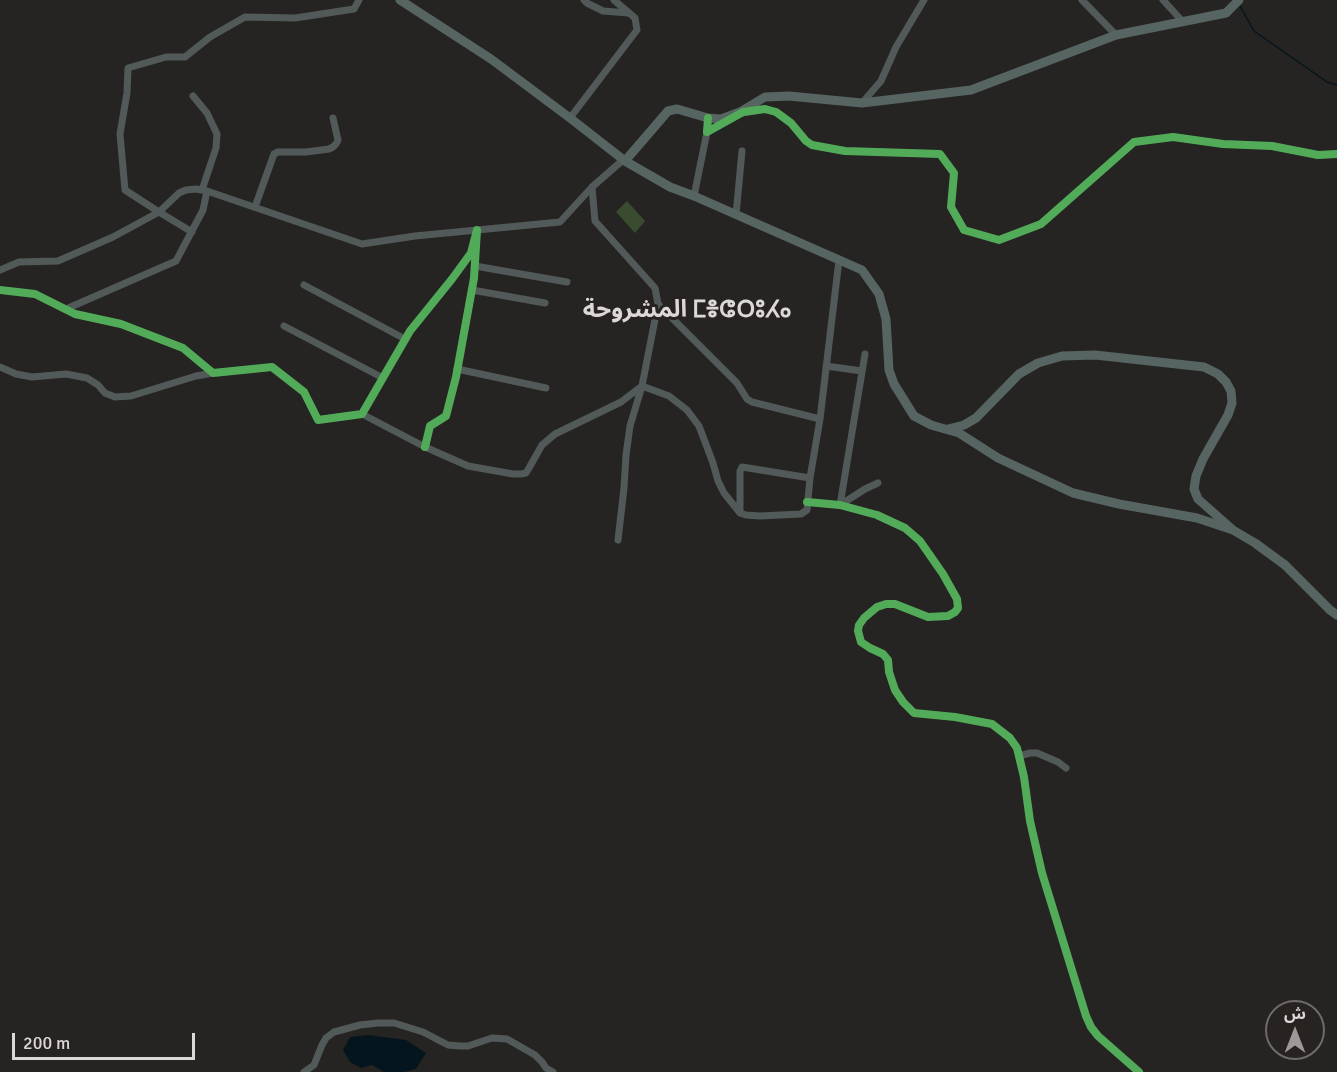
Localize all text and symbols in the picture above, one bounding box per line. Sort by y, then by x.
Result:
district label: المشروحة ⵎⴻⵛⵔⵓⵃⴰ [583,297,791,325]
north arrow [1265,1000,1325,1060]
text: ش [1284,1004,1306,1024]
scale bar [15,1021,198,1059]
text: 200 m [23,1032,70,1054]

